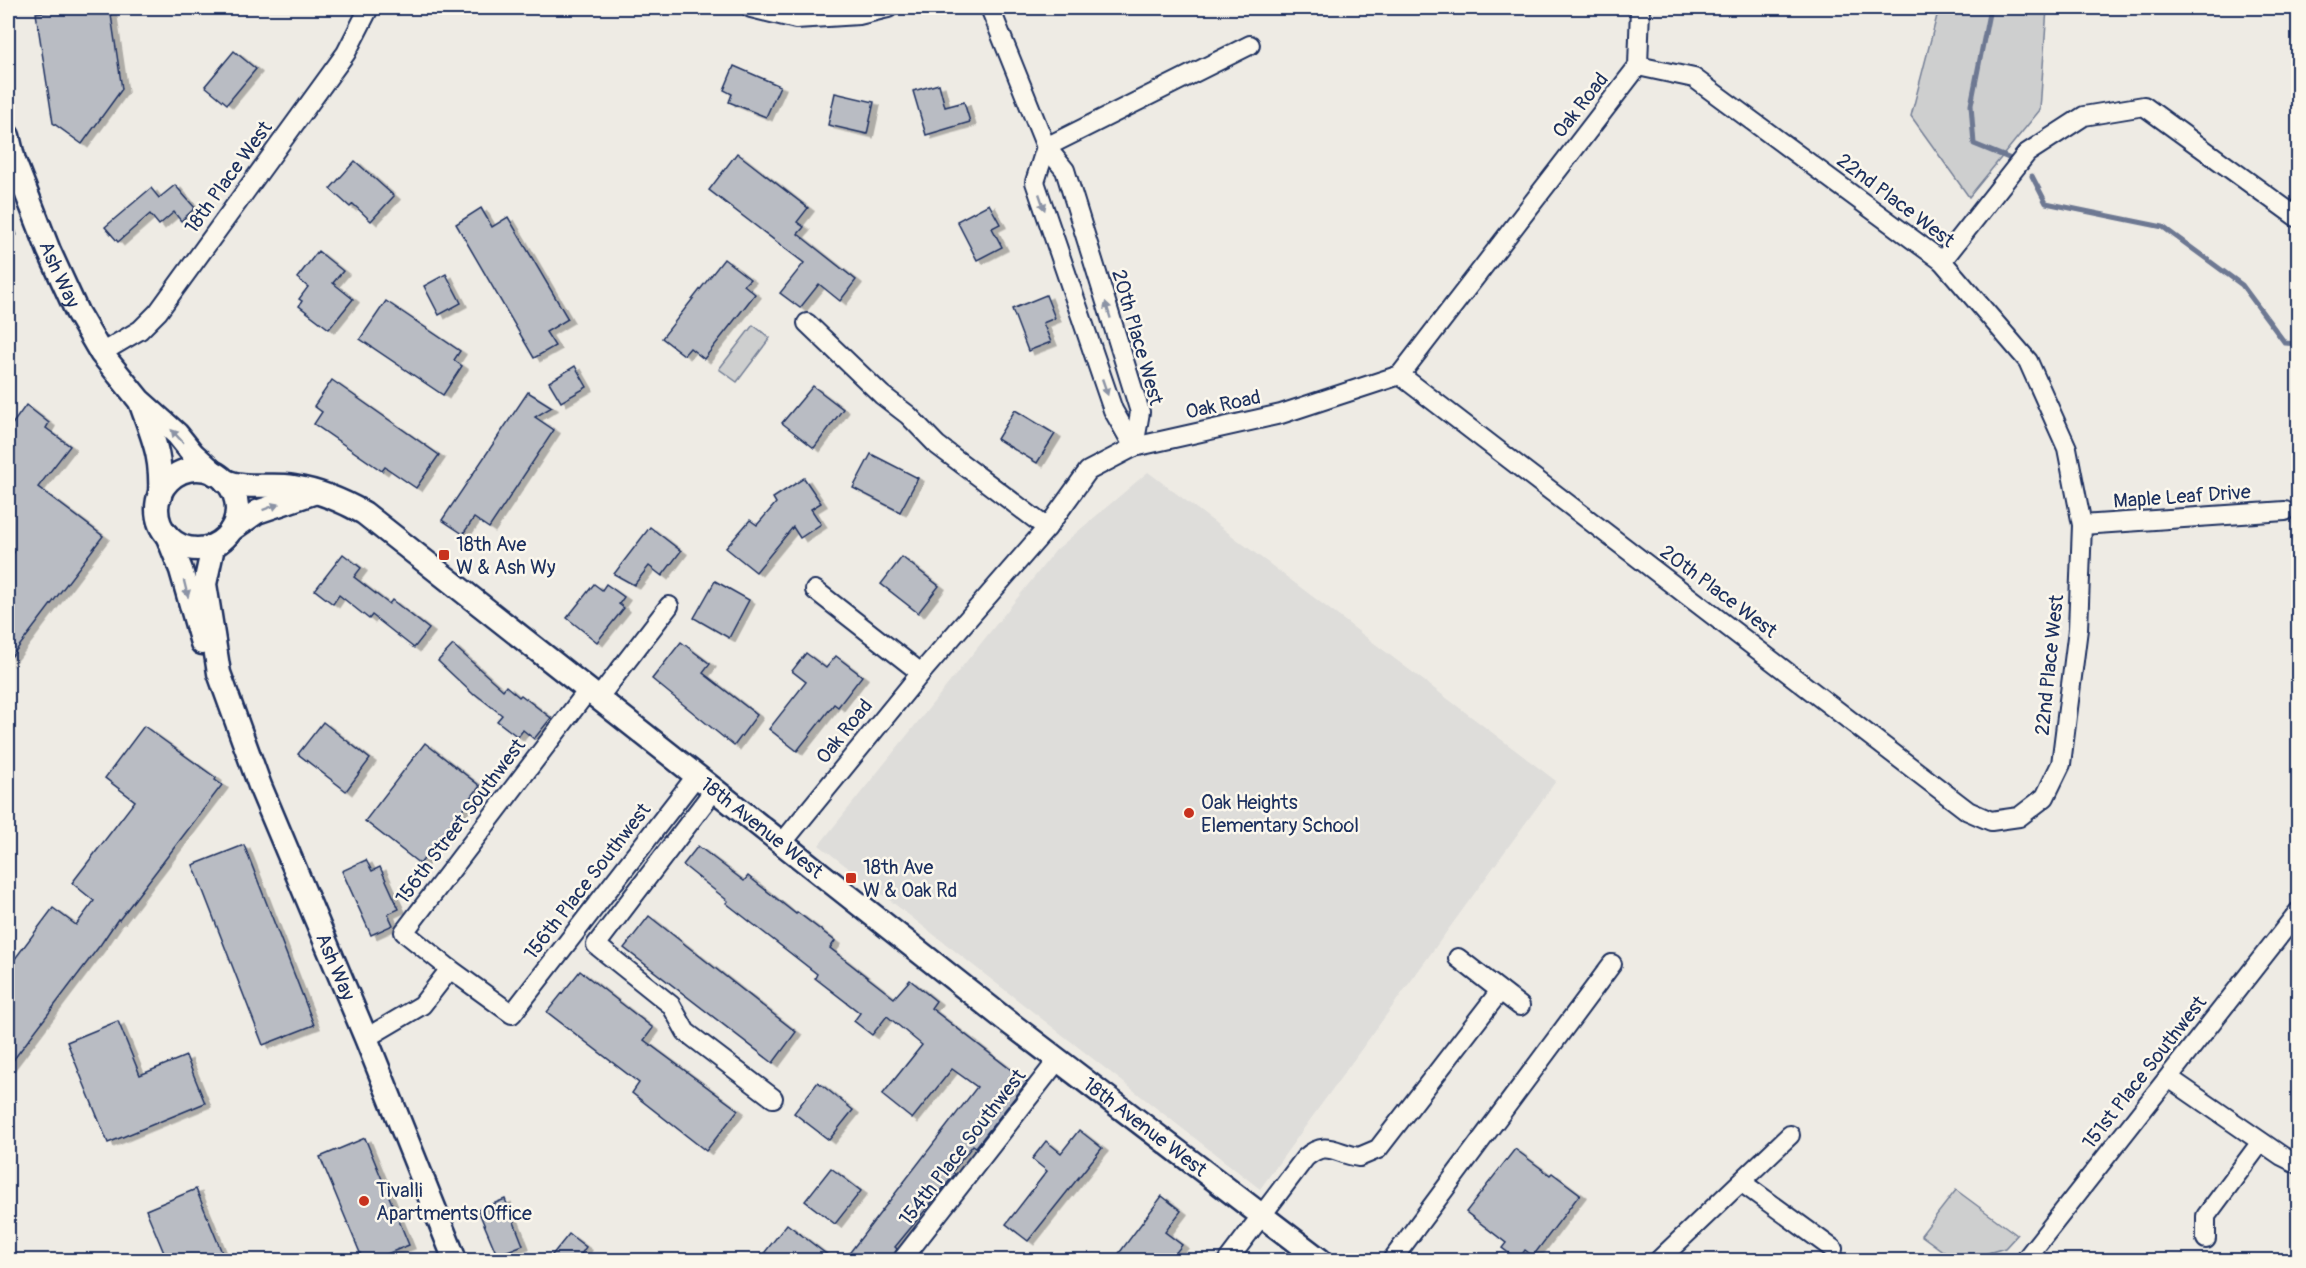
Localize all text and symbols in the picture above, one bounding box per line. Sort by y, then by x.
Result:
street label: Oak Road [1547,68,1614,143]
street label: 18th Place West [179,115,278,238]
street label: 22nd Place West [1832,148,1960,253]
one-way arrow [1037,194,1047,212]
street label: Ash Way [33,238,86,312]
street label: 20th Place West [1106,266,1169,409]
one-way arrow [1103,300,1112,318]
one-way arrow [1101,378,1110,396]
street label: Oak Road [1183,384,1263,425]
one-way arrow [171,429,185,443]
street label: Maple Leaf Drive [2112,479,2252,514]
one-way arrow [262,502,280,512]
place label: 18th Ave W & Ash Wy [456,532,556,580]
street label: 20th Place West [1655,539,1783,644]
marker: 18th Ave W & Ash Wy [437,548,451,562]
one-way arrow [182,579,192,598]
street label: 22nd Place West [2030,593,2069,737]
street label: Oak Road [811,694,878,769]
street label: 156th Street Southwest [390,733,531,909]
street label: 18th Avenue West [695,772,829,885]
place label: Oak Heights Elementary School [1201,790,1359,838]
street label: 156th Place Southwest [518,797,657,965]
marker: Oak Heights Elementary School [1182,806,1196,820]
place label: 18th Ave W & Oak Rd [863,855,957,903]
marker: 18th Ave W & Oak Rd [844,871,858,885]
street label: Ash Way [310,929,361,1005]
street label: 151st Place Southwest [2077,990,2213,1154]
street label: 154th Place Southwest [894,1063,1032,1231]
street label: 18th Avenue West [1078,1072,1213,1183]
place label: Tivalli Apartments Office [376,1178,532,1226]
marker: Tivalli Apartments Office [357,1194,371,1208]

